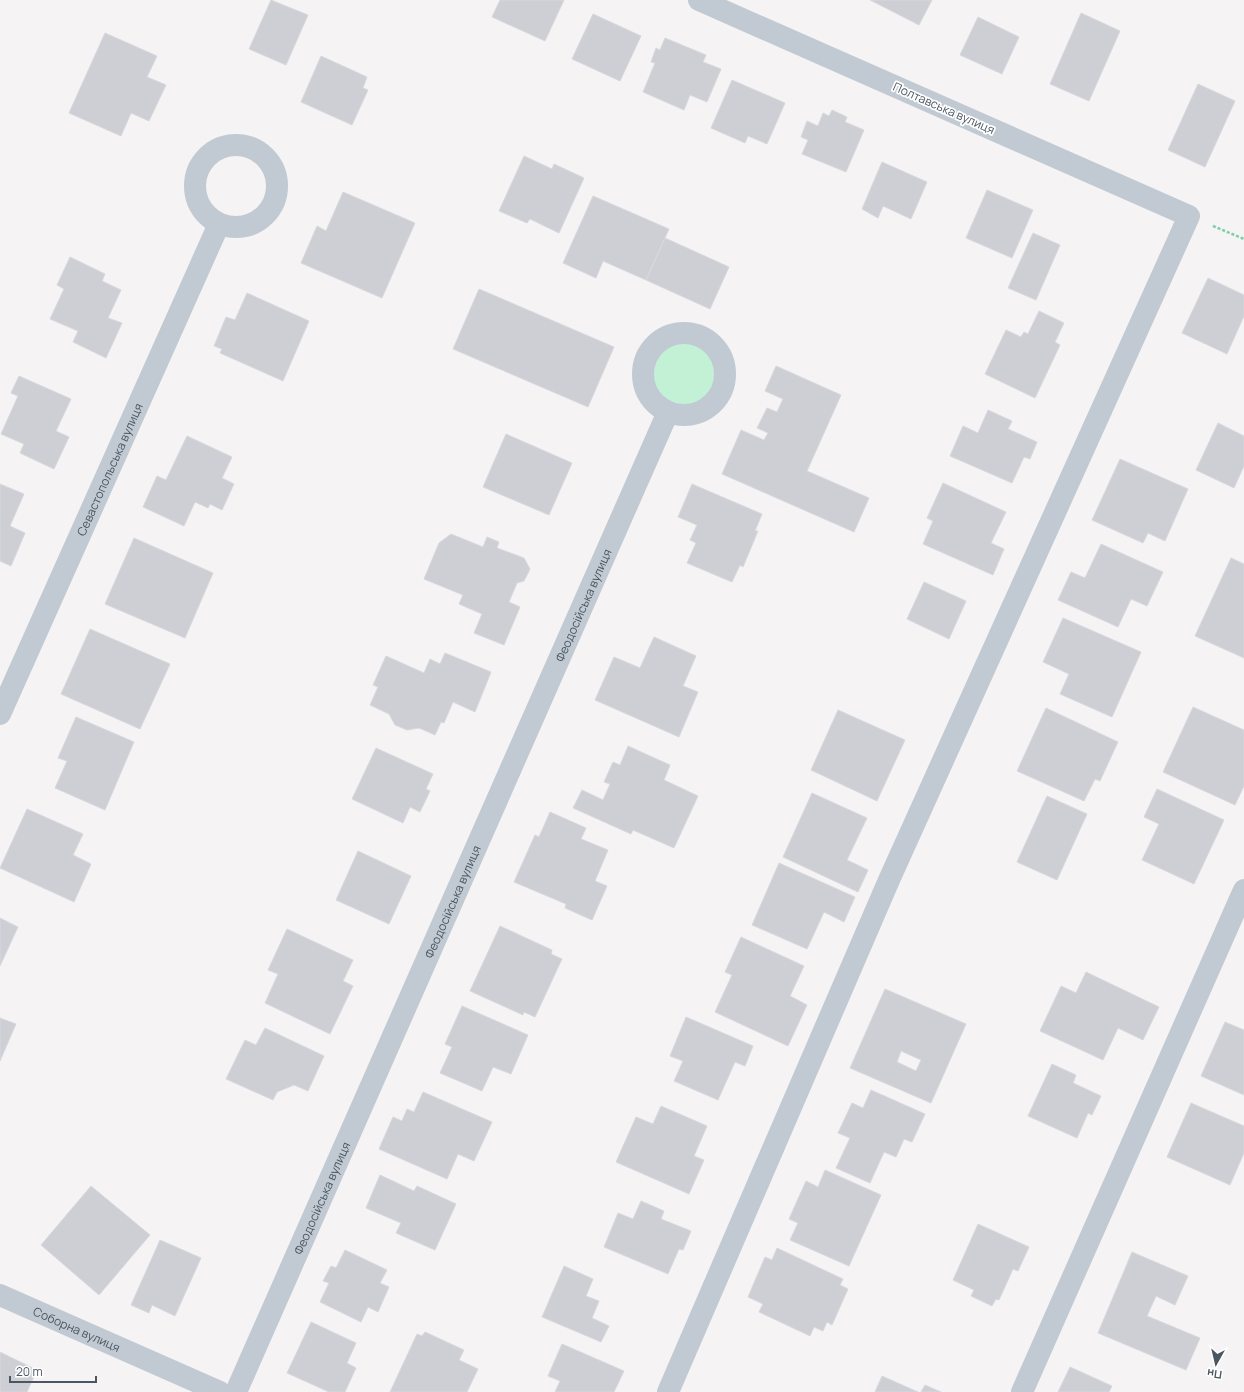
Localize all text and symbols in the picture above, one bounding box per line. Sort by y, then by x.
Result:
street label: Полтавська вулиця [890,78,998,138]
street label: Севастопольська вулиця [72,400,146,539]
street label: Феодосійська вулиця [551,546,615,664]
street label: Феодосійська вулиця [420,843,484,961]
street label: Феодосійська вулиця [289,1139,354,1257]
street label: Соборна вулиця [31,1302,123,1356]
north arrow [1196,1344,1236,1384]
scale bar [10,1358,96,1384]
text: 20 m [16,1363,43,1380]
text: Пн [1206,1366,1223,1383]

